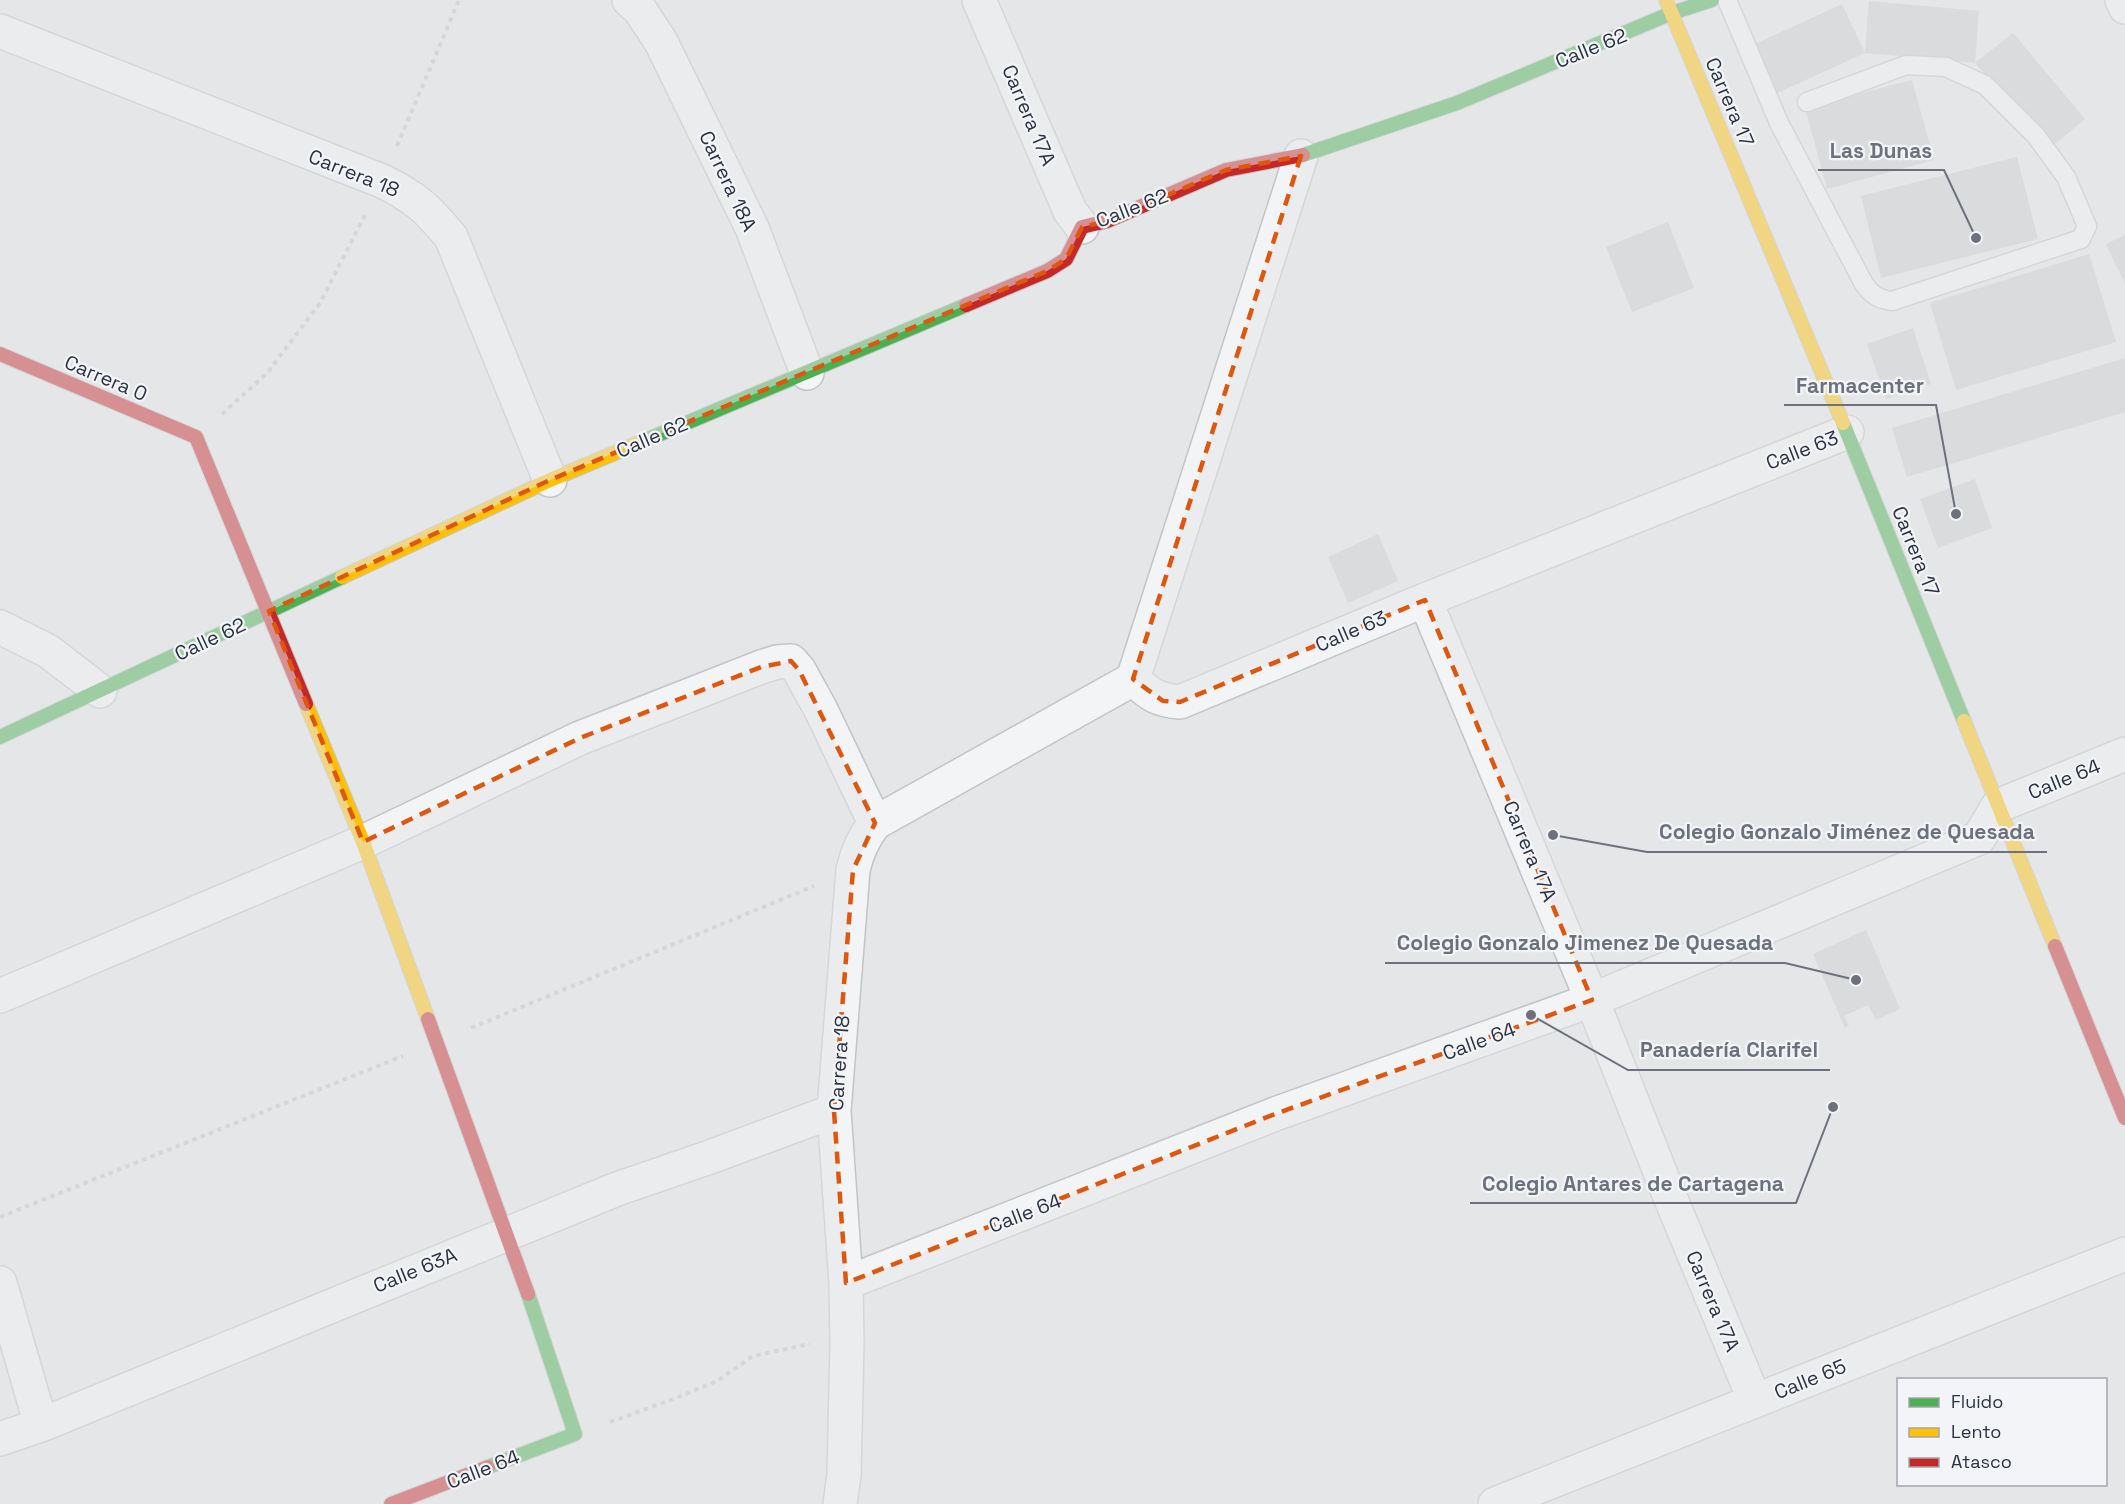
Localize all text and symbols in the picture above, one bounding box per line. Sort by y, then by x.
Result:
street label: Calle 62 [1551,22,1631,74]
street label: Carrera 17 [1700,53,1760,151]
street label: Carrera 17A [996,61,1062,170]
street label: Carrera 18A [693,126,763,236]
callout: Las Dunas [1818,131,1944,170]
text: Las Dunas [1830,137,1932,164]
street label: Carrera 18 [305,143,403,203]
street label: Calle 62 [1092,182,1172,234]
street label: Carrera 0 [61,349,151,407]
callout: Farmacenter [1784,366,1936,405]
text: Farmacenter [1796,372,1924,399]
street label: Calle 62 [612,410,692,464]
street label: Calle 63 [1762,424,1842,476]
street label: Carrera 17 [1886,502,1946,600]
street label: Calle 63 [1311,604,1391,658]
street label: Calle 62 [170,611,250,667]
street label: Calle 64 [2024,753,2104,805]
street label: Carrera 17A [1497,797,1563,906]
callout: Colegio Gonzalo Jiménez de Quesada [1647,813,2047,852]
text: Colegio Gonzalo Jiménez de Quesada [1659,818,2035,845]
callout: Colegio Gonzalo Jimenez De Quesada [1385,924,1785,963]
text: Colegio Gonzalo Jimenez De Quesada [1397,929,1773,956]
street label: Carrera 18 [823,1014,855,1112]
street label: Calle 64 [1439,1016,1519,1066]
callout: Panadería Clarifel [1628,1031,1830,1070]
text: Panadería Clarifel [1640,1036,1818,1063]
callout: Colegio Antares de Cartagena [1470,1164,1796,1203]
text: Colegio Antares de Cartagena [1482,1170,1784,1197]
street label: Calle 64 [985,1187,1065,1239]
street label: Calle 63A [369,1241,461,1299]
street label: Carrera 17A [1680,1247,1746,1356]
street label: Calle 65 [1770,1353,1850,1405]
legend [1897,1378,2107,1486]
text: Fluido [1951,1390,2003,1413]
text: Lento [1951,1420,2001,1443]
street label: Calle 64 [443,1443,523,1495]
text: Atasco [1951,1450,2012,1473]

